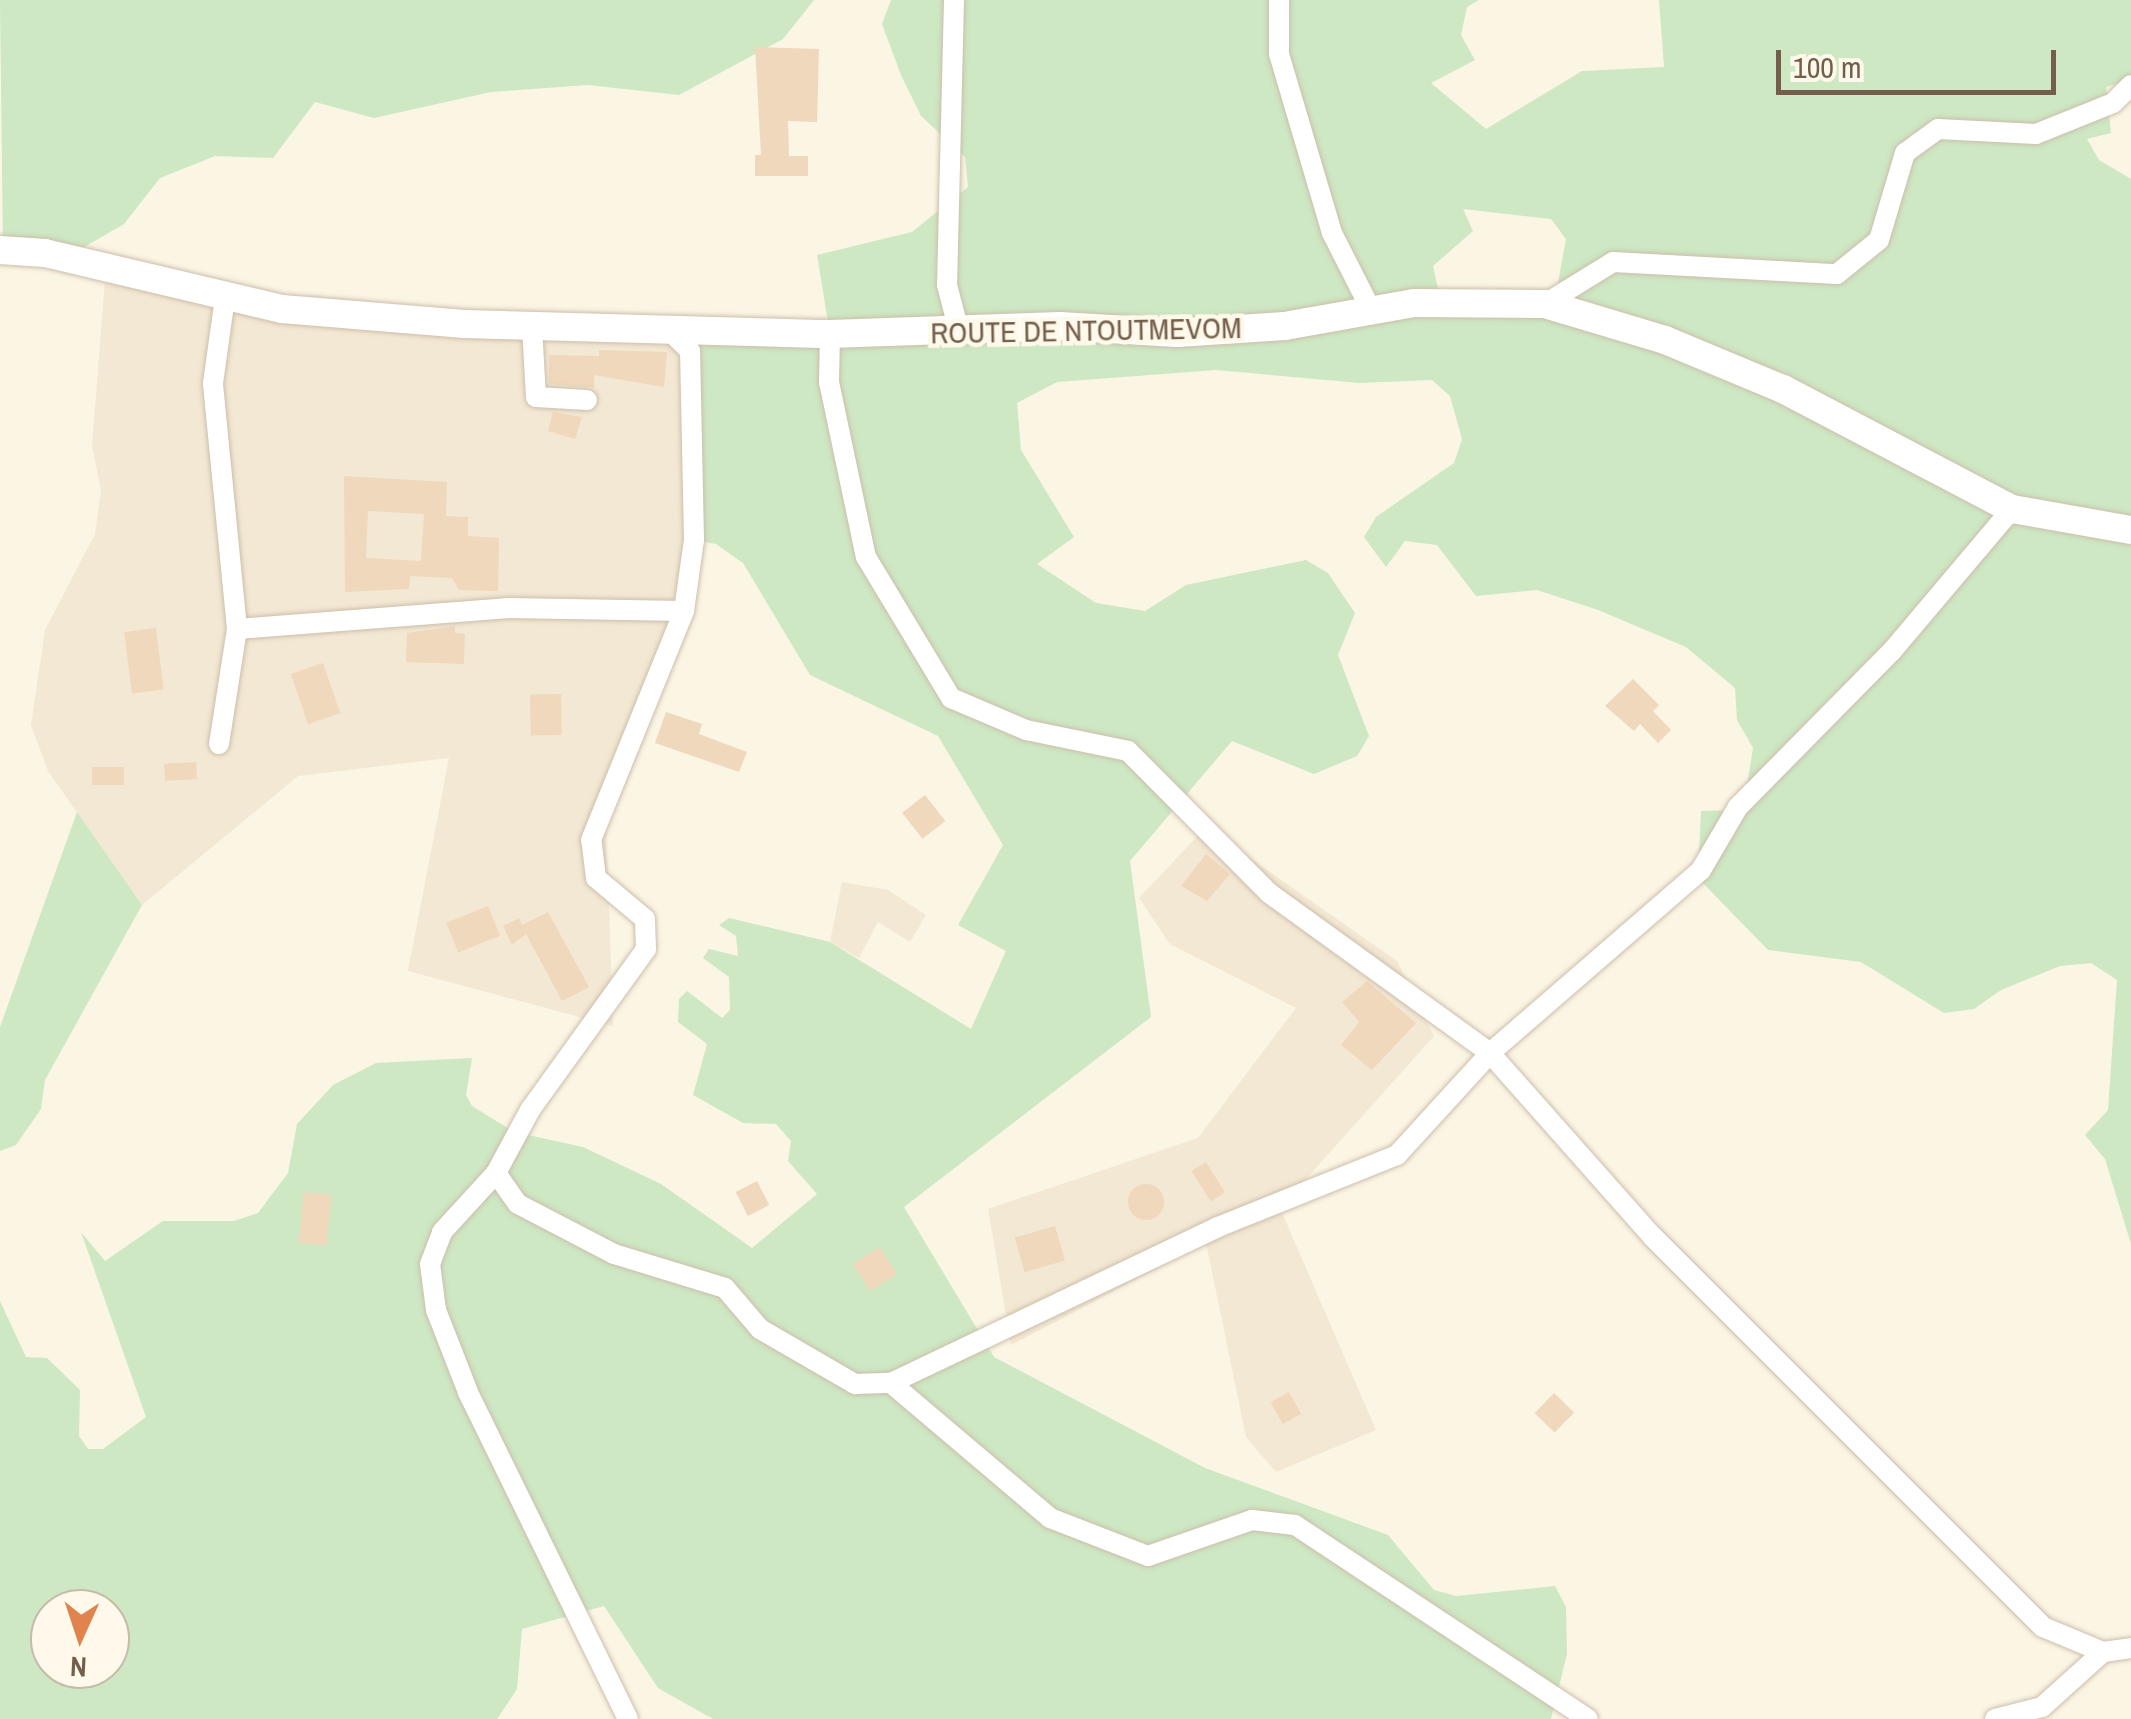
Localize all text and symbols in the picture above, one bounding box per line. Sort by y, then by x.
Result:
scale bar [1781,30,2061,92]
text: 100 m [1793,47,1861,87]
street label: ROUTE DE NTOUTMEVOM [930,309,1242,351]
north arrow [30,1589,130,1689]
text: N [69,1648,88,1686]

